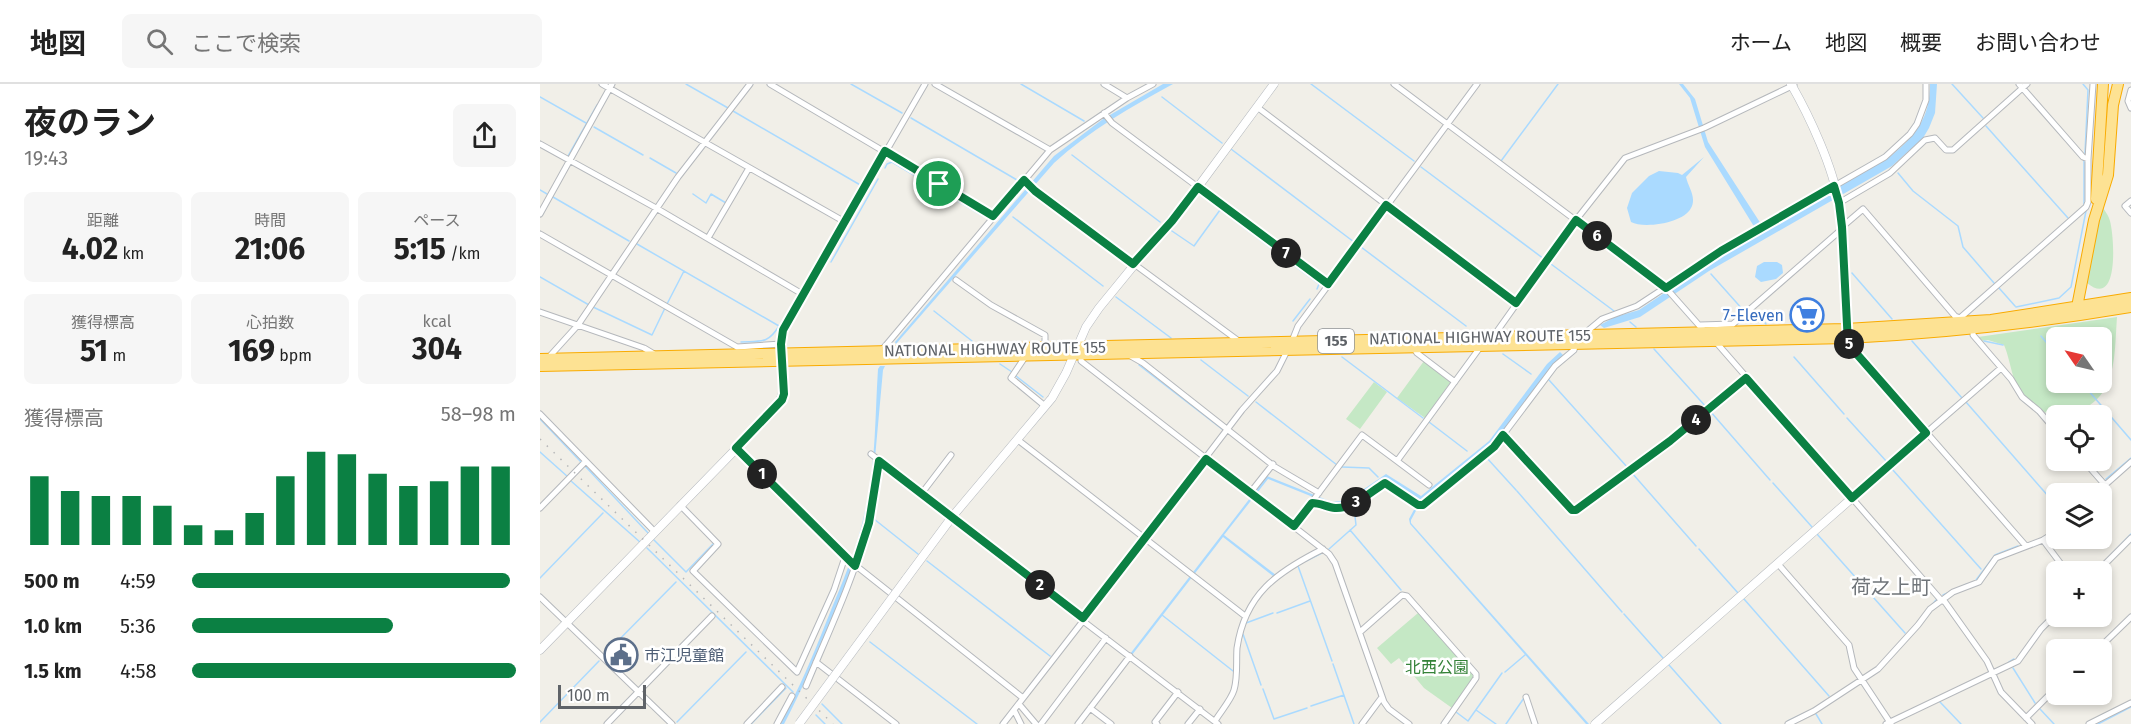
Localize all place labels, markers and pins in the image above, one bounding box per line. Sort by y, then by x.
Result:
pin [913,158,964,209]
pin: 6 [1582,221,1612,251]
pin: 7 [1271,238,1301,268]
supermarket icon: 7-Eleven [1789,297,1825,333]
place label: 7-Eleven [1723,306,1784,325]
pin: 5 [1834,329,1864,359]
pin: 4 [1681,405,1711,435]
pin: 1 [747,459,777,489]
pin: 3 [1341,487,1371,517]
pin: 2 [1025,570,1055,600]
public building icon: 市江児童館 [603,637,639,673]
place label: 市江児童館 [644,646,724,665]

